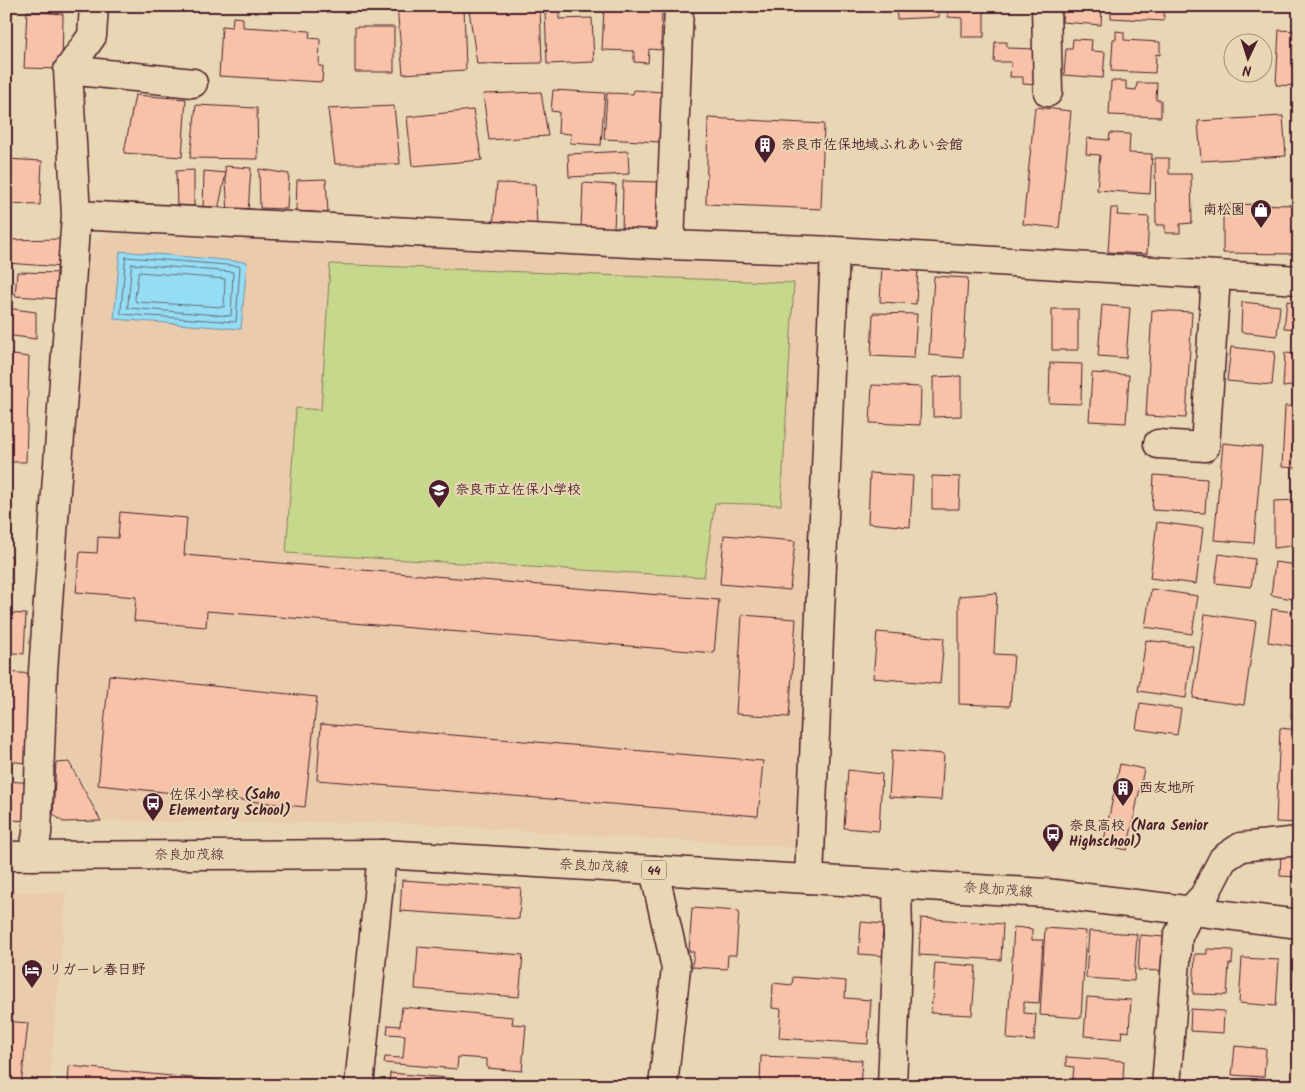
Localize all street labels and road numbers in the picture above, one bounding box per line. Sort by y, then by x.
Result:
street label: 奈良加茂線 [154,844,224,866]
street label: 奈良加茂線 [558,853,630,879]
road number: 44 [642,860,666,880]
street label: 奈良加茂線 [962,877,1034,903]

